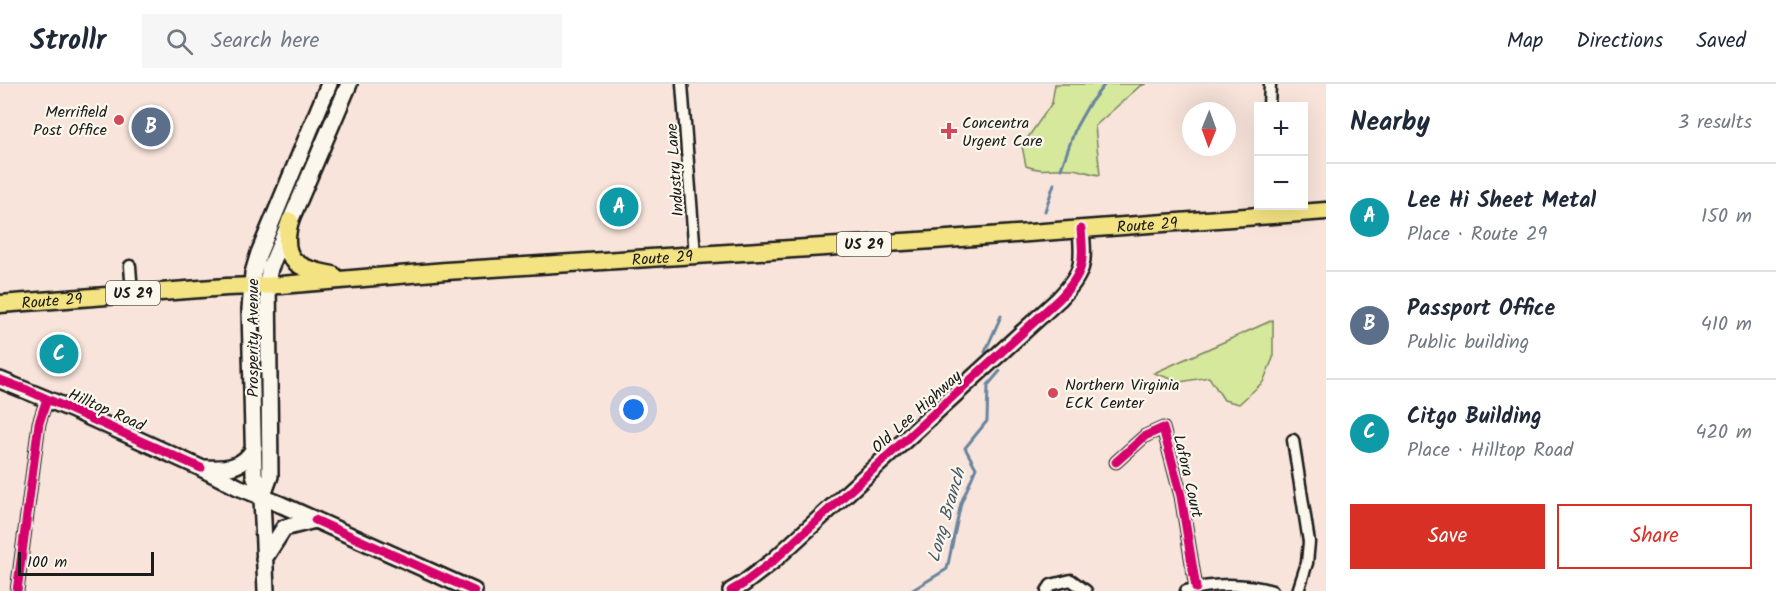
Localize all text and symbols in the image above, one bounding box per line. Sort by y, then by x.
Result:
search box [142,14,562,68]
text: Strollr [30,19,106,64]
text: Search here [211,24,320,59]
icon: search [163,25,196,58]
text: Map [1507,25,1543,58]
text: Directions [1576,25,1663,58]
text: Saved [1696,25,1746,58]
place label: Merrifield Post Office [33,100,108,143]
north arrow [1182,102,1236,156]
map controls [1254,102,1308,210]
button: + [1254,102,1308,156]
text: Nearby [1350,102,1430,144]
pin: B [132,104,170,150]
text: 3 results [1678,107,1752,139]
place label: Concentra Urgent Care [962,111,1042,154]
marker: Merrifield Post Office [112,113,126,127]
street label: Industry Lane [660,122,691,217]
marker: Concentra Urgent Care [940,122,958,140]
button: − [1254,156,1308,210]
pin: A [600,184,638,230]
text: Lee Hi Sheet Metal [1407,184,1596,219]
text: A [1363,201,1376,233]
text: 150 m [1701,201,1752,233]
street label: Route 29 [1116,211,1179,240]
text: Place · Route 29 [1407,219,1547,251]
road number: US 29 [837,232,891,256]
street label: Route 29 [631,244,694,273]
street label: Prosperity Avenue [241,278,266,398]
road number: US 29 [106,281,160,305]
street label: Route 29 [20,287,84,316]
text: Passport Office [1407,292,1555,327]
text: B [1363,309,1376,341]
text: 410 m [1701,309,1752,341]
text: Public building [1407,327,1529,359]
pin: C [40,332,78,376]
street label: Old Lee Highway [866,364,968,460]
place label: Northern Virginia ECK Center [1065,373,1179,416]
street label: Hilltop Road [64,382,150,439]
marker: Northern Virginia ECK Center [1046,386,1060,400]
your location [619,395,648,424]
text: Citgo Building [1407,400,1542,435]
text: C [1363,417,1376,449]
text: 420 m [1695,417,1752,449]
street label: Lafora Court [1166,432,1209,521]
text: Place · Hilltop Road [1407,435,1573,467]
water label: Long Branch [920,464,975,566]
button: Save [1350,504,1545,569]
button: Share [1557,504,1752,569]
scale bar [18,549,154,576]
text: 100 m [27,550,67,575]

